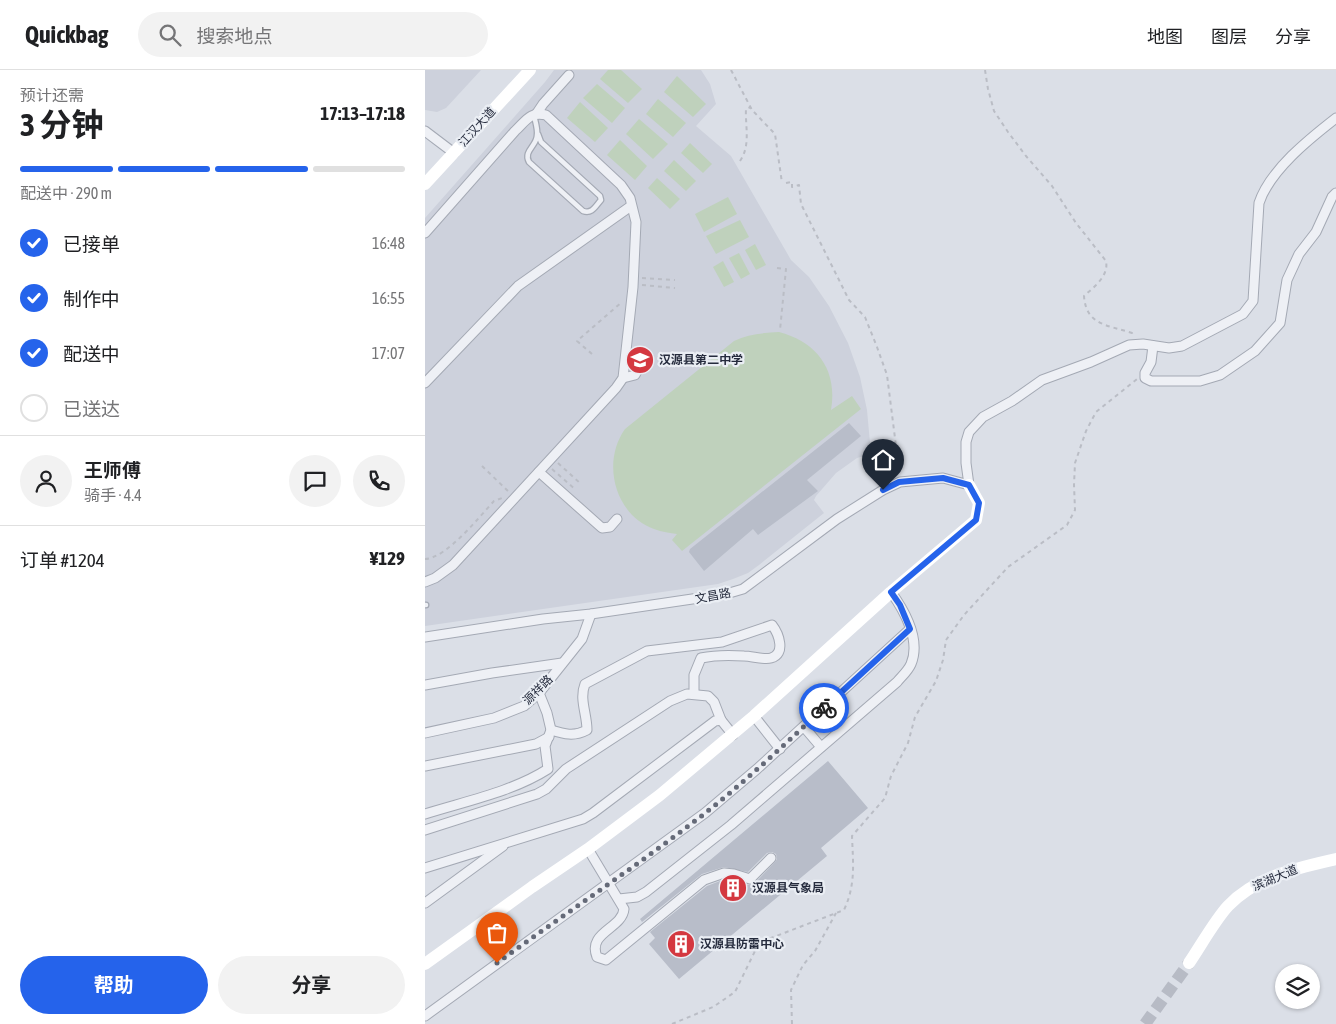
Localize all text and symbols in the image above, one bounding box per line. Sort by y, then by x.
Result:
search box [138,12,488,57]
text: Quickbag [25,21,108,48]
icon: search [156,21,184,49]
text: 搜索地点 [196,25,272,47]
text: 地图 [1147,26,1183,47]
text: 图层 [1211,26,1247,47]
text: 分享 [1275,26,1311,47]
text: 预计还需 [20,86,84,104]
text: 17:13–17:18 [320,102,405,124]
street label: 江汉大道 [456,104,498,150]
text: 3 分钟 [20,106,103,143]
text: 配送中 · 290 m [20,184,112,202]
icon: check [20,229,48,257]
text: 已接单 [63,233,120,255]
text: 16:48 [372,234,405,252]
icon: check [20,284,48,312]
text: 制作中 [63,288,120,310]
text: 16:55 [372,289,405,307]
icon: check [20,339,48,367]
text: 配送中 [63,343,120,365]
text: 17:07 [372,344,405,362]
school or university icon: 汉源县第二中学 [625,345,655,375]
place label: 汉源县第二中学 [659,353,743,367]
text: 已送达 [63,398,120,420]
pin [862,439,904,490]
icon: home [869,446,897,474]
button: person [20,455,72,507]
button: chat [289,455,341,507]
button: phone [353,455,405,507]
text: 王师傅 [84,459,141,481]
text: 骑手 · 4.4 [84,486,142,504]
text: ¥129 [370,547,405,569]
text: 订单 #1204 [20,549,105,571]
street label: 文昌路 [694,586,732,606]
street label: 源祥路 [520,672,556,708]
courier [799,683,849,733]
icon: bike [810,694,838,722]
street label: 滨湖大道 [1250,862,1300,894]
building icon: 汉源县气象局 [718,873,748,903]
place label: 汉源县气象局 [752,881,824,895]
pin [476,912,518,963]
icon: bag [483,919,511,947]
building icon: 汉源县防雷中心 [666,929,696,959]
place label: 汉源县防雷中心 [700,937,784,951]
button: 帮助 [20,956,208,1014]
button: 分享 [218,956,405,1014]
map controls [1275,964,1320,1009]
button: layers [1275,964,1320,1009]

